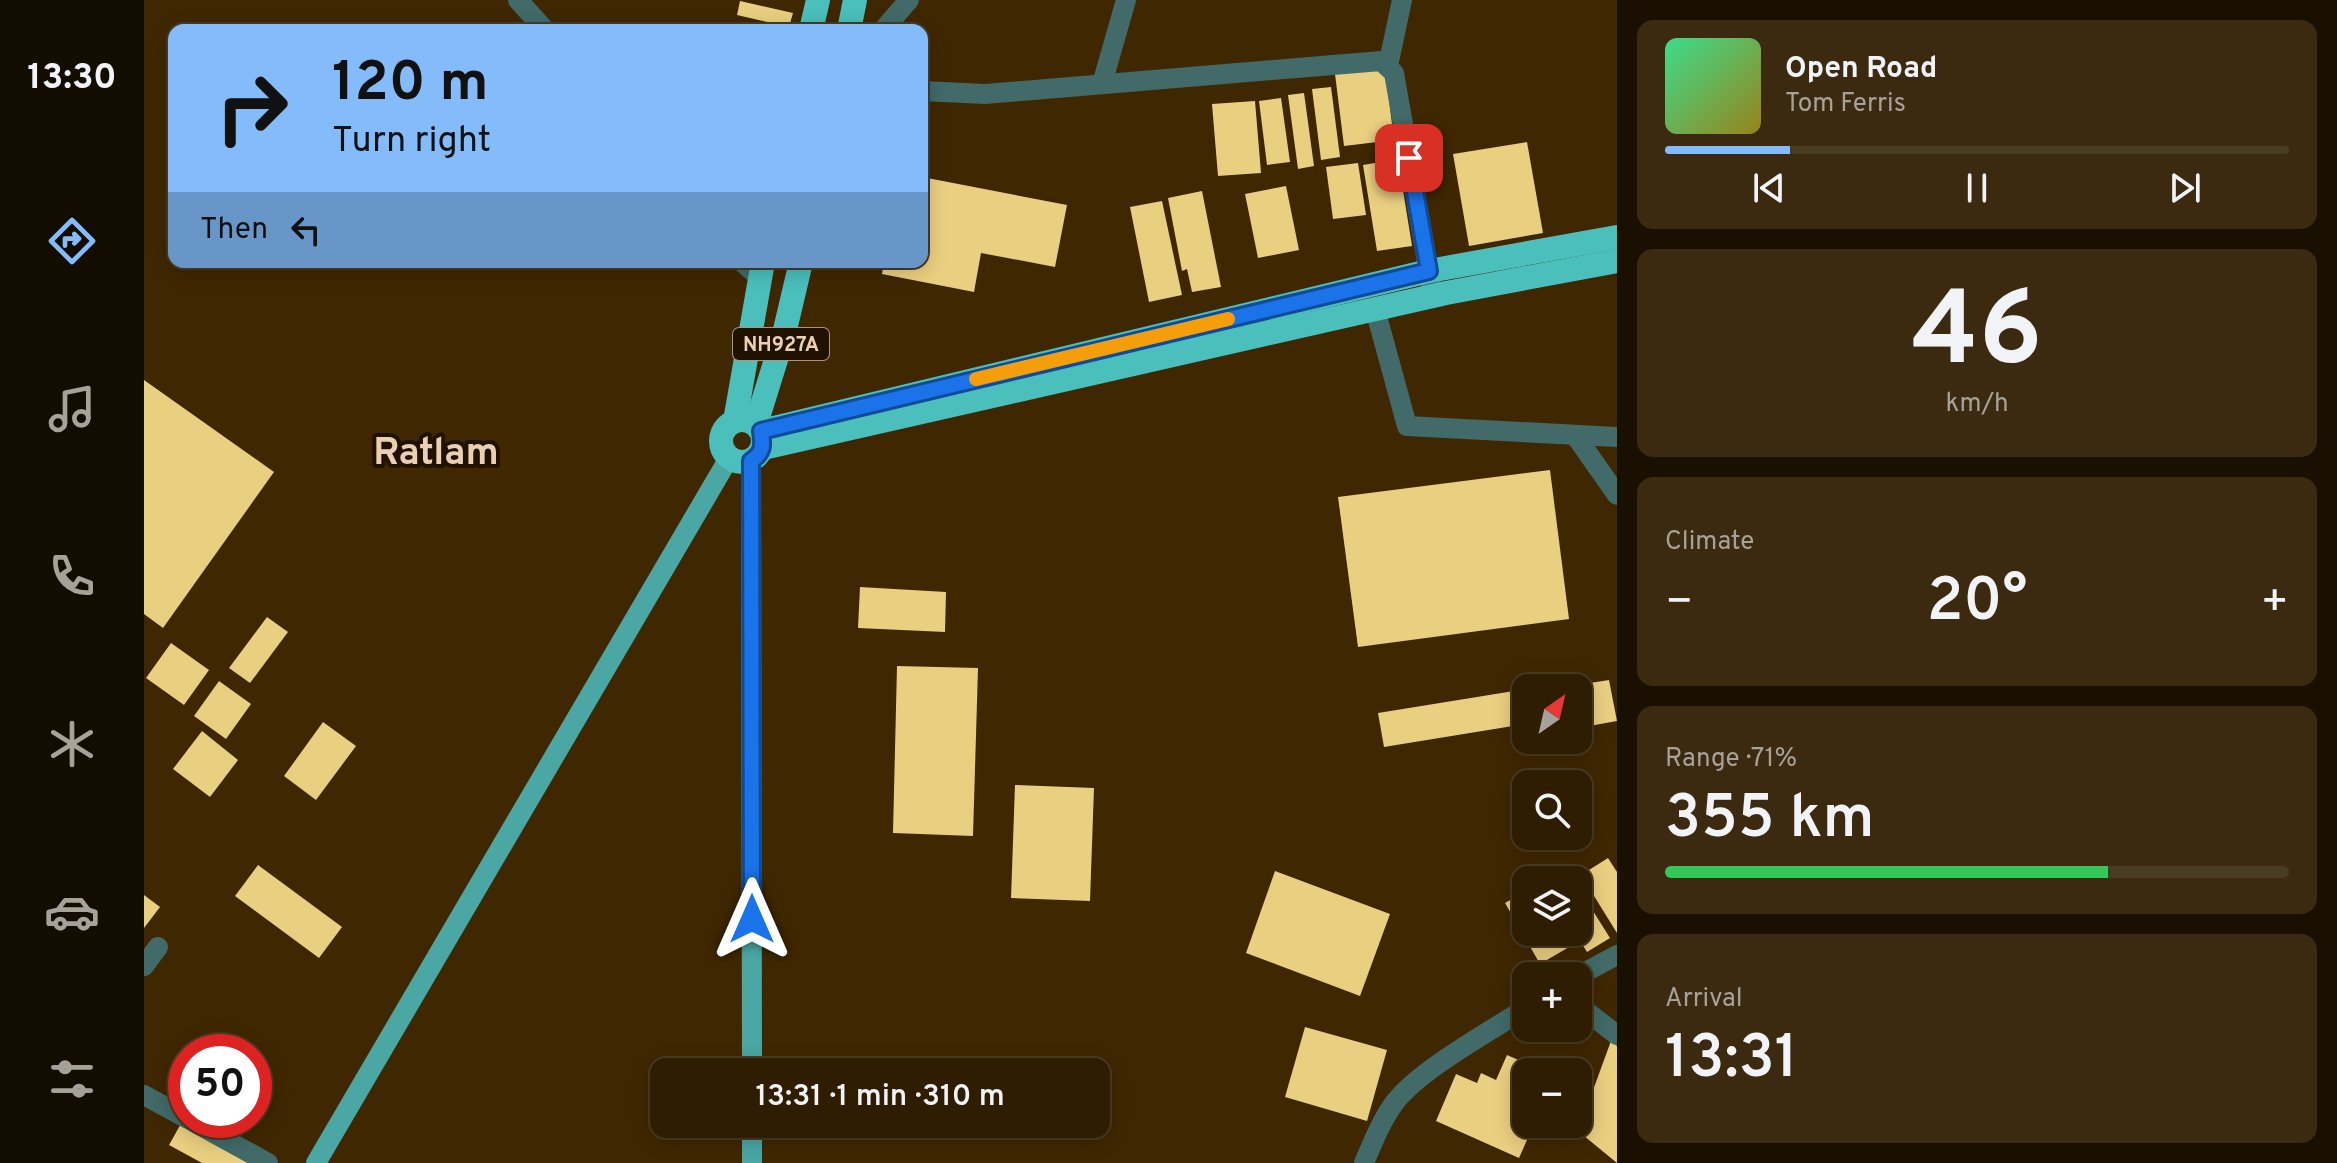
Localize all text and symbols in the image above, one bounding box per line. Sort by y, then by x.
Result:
text: 120 m [332,50,489,120]
text: Open Road [1785,51,1937,88]
text: 13:30 [27,56,117,102]
icon: right [200,56,304,160]
text: Tom Ferris [1785,88,1906,121]
text: Turn right [332,119,491,165]
pin [1375,124,1443,192]
icon: arrive [1387,136,1431,180]
icon: previous [1747,166,1791,210]
icon: pause [1955,166,1999,210]
icon: next [2163,166,2207,210]
icon: left [284,208,328,252]
text: Then [200,212,268,249]
icon: directions [44,213,100,269]
text: 46 [1912,270,2042,402]
road number: NH927A [733,328,829,360]
icon: music [44,381,100,437]
text: km/h [1945,388,2009,421]
district label: Ratlam [373,430,499,479]
text: Climate [1665,526,1754,559]
icon: phone [44,548,100,604]
text: 20° [1927,566,2027,642]
text: − [1665,576,1693,632]
text: + [2261,576,2289,632]
north arrow [1512,674,1592,754]
map controls [1512,674,1592,1138]
icon: climate [44,716,100,772]
text: Range · 71% [1665,743,1797,776]
button: search [1512,770,1592,850]
text: 355 km [1665,783,1875,859]
button: layers [1512,866,1592,946]
position arrow [710,877,794,961]
icon: car [44,884,100,940]
button: + [1512,962,1592,1042]
text: Arrival [1665,983,1743,1016]
text: 13:31 [1665,1023,1798,1099]
speed limit sign: 50 [168,1034,272,1138]
icon: filters [44,1051,100,1107]
button: − [1512,1058,1592,1138]
text: 13:31 · 1 min · 310 m [755,1079,1005,1116]

